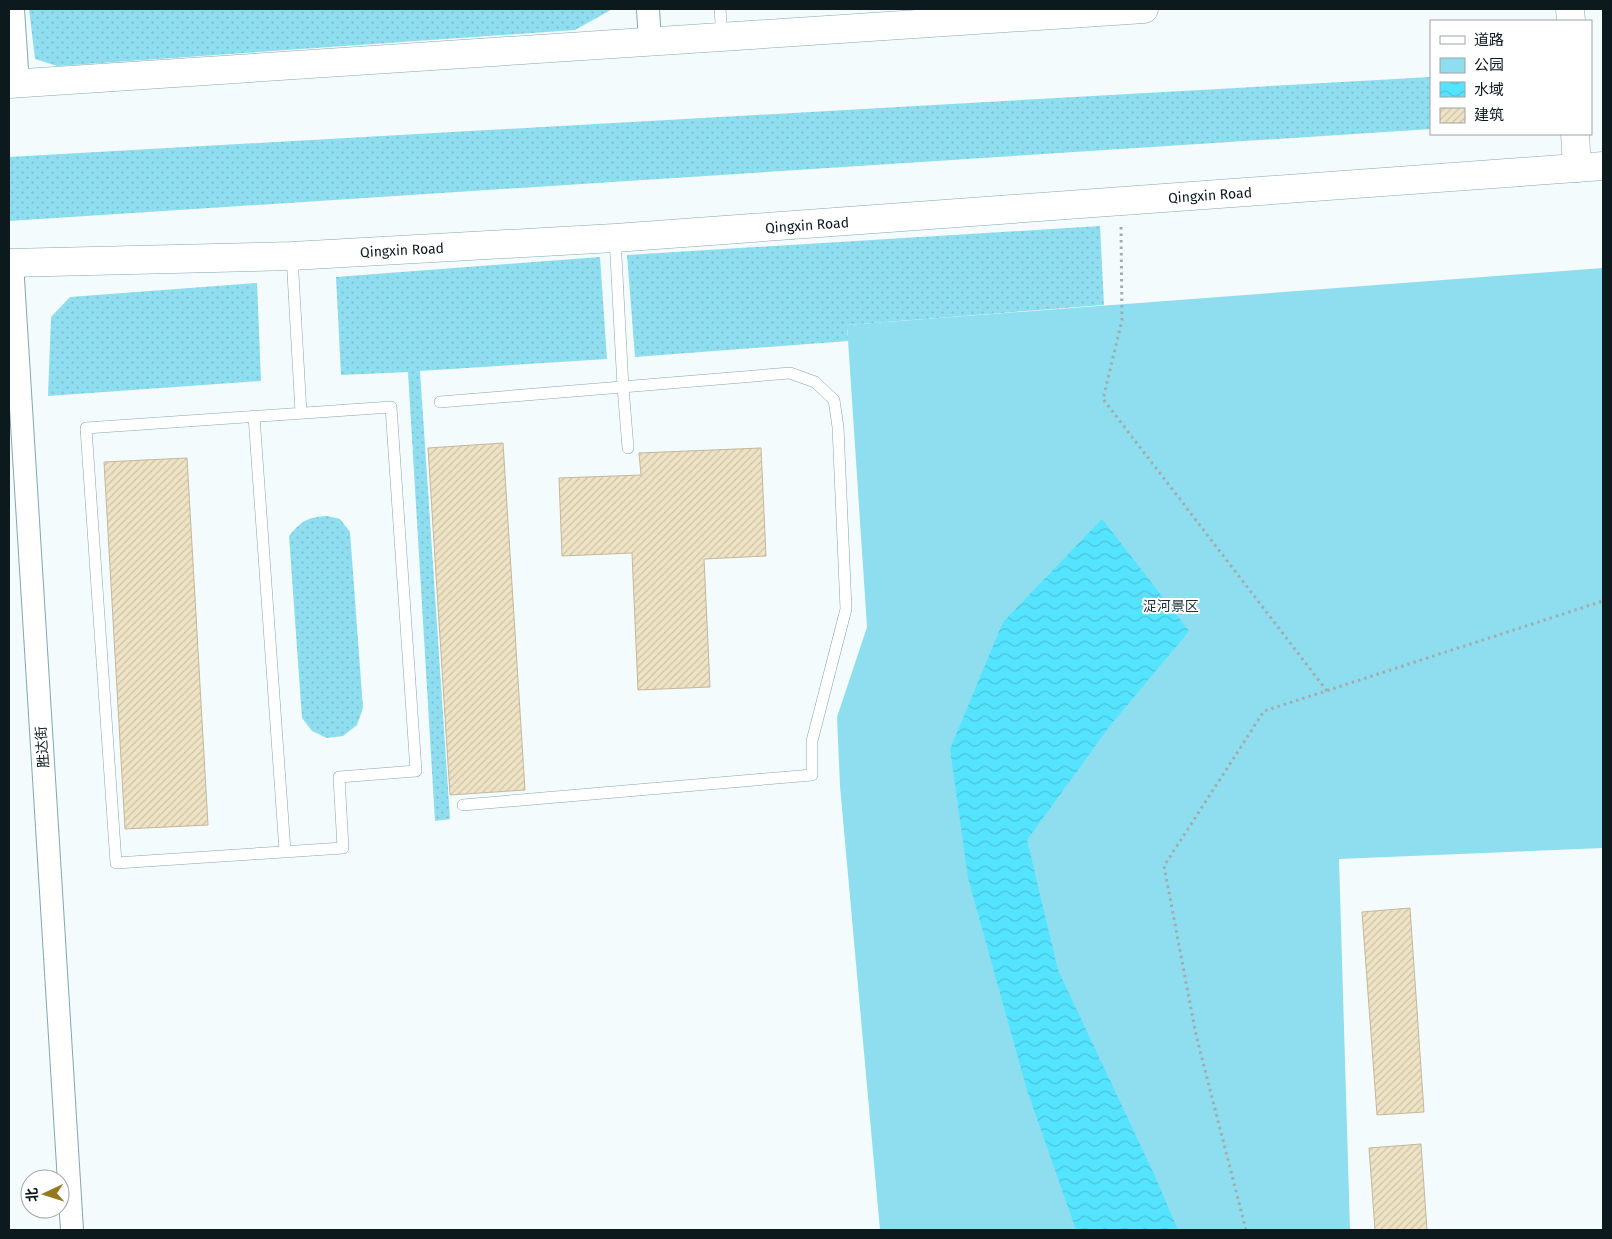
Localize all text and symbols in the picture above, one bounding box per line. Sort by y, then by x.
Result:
legend [1430,20,1592,135]
text: 道路 [1474,31,1504,49]
text: 公园 [1474,56,1504,74]
text: 水域 [1474,81,1504,99]
text: 建筑 [1474,106,1504,124]
street label: Qingxin Road [1168,184,1253,207]
street label: Qingxin Road [765,214,850,237]
street label: Qingxin Road [360,240,444,261]
park label: 浞河景区 [1143,598,1199,615]
street label: 胜达街 [33,725,52,769]
north arrow [20,1169,70,1219]
text: 北 [24,1187,41,1202]

